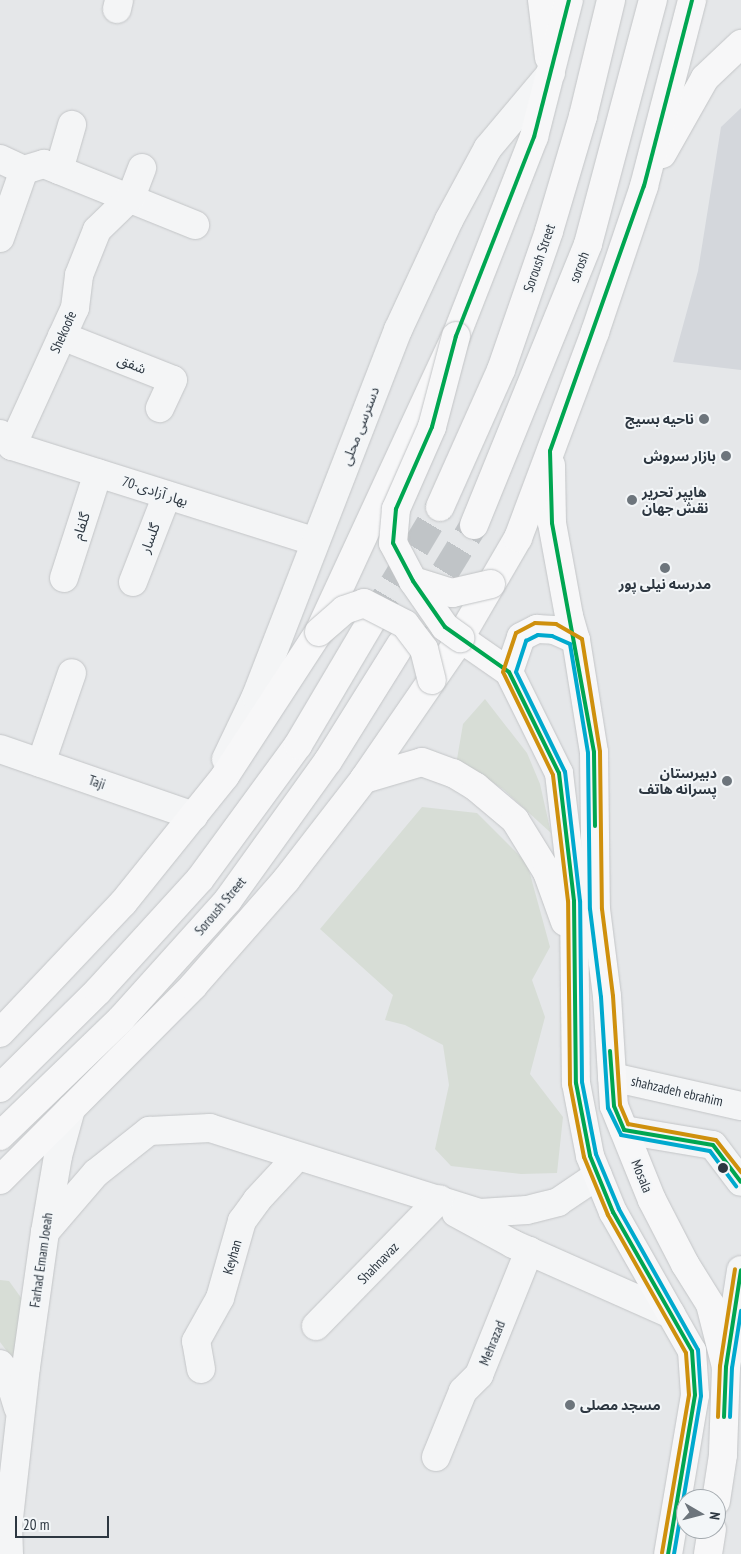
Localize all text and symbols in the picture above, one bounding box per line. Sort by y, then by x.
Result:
street label: Soroush Street [520,222,558,294]
street label: sorosh [566,249,592,285]
street label: Shekoofe [46,308,80,356]
street label: شفق [115,351,149,377]
street label: دسترسی محلی [337,384,383,468]
place label: ناحیه بسیج [625,411,694,427]
marker: ناحیه بسیج [698,413,710,425]
place label: بازار سروش [644,448,716,464]
marker: بازار سروش [720,450,732,462]
street label: 70-بهار آزادی [120,472,190,510]
place label: هایپر تحریر نقش جهان [642,484,708,516]
marker: هایپر تحریر نقش جهان [626,494,638,506]
street label: گلفام [69,510,93,542]
street label: گلسار [137,520,163,556]
marker: مدرسه نیلی پور [659,562,671,574]
place label: مدرسه نیلی پور [619,576,711,592]
place label: دبیرستان پسرانه هاتف [639,765,717,798]
street label: Taji [86,771,108,793]
marker: دبیرستان پسرانه هاتف [721,775,733,787]
street label: Soroush Street [191,873,249,939]
street label: shahzadeh ebrahim [629,1072,725,1110]
street label: Mosala [628,1157,656,1195]
unlabelled marker [718,1163,728,1173]
street label: Farhad Emam Joeah [26,1211,56,1309]
street label: Keyhan [219,1238,245,1276]
street label: Shahnavaz [354,1239,402,1287]
street label: Mehrazad [475,1318,509,1368]
place label: مسجد مصلی [580,1397,661,1413]
marker: مسجد مصلی [564,1399,576,1411]
north arrow [676,1489,726,1539]
scale bar [18,1506,111,1538]
text: N [705,1511,724,1521]
text: 20 m [23,1515,49,1534]

